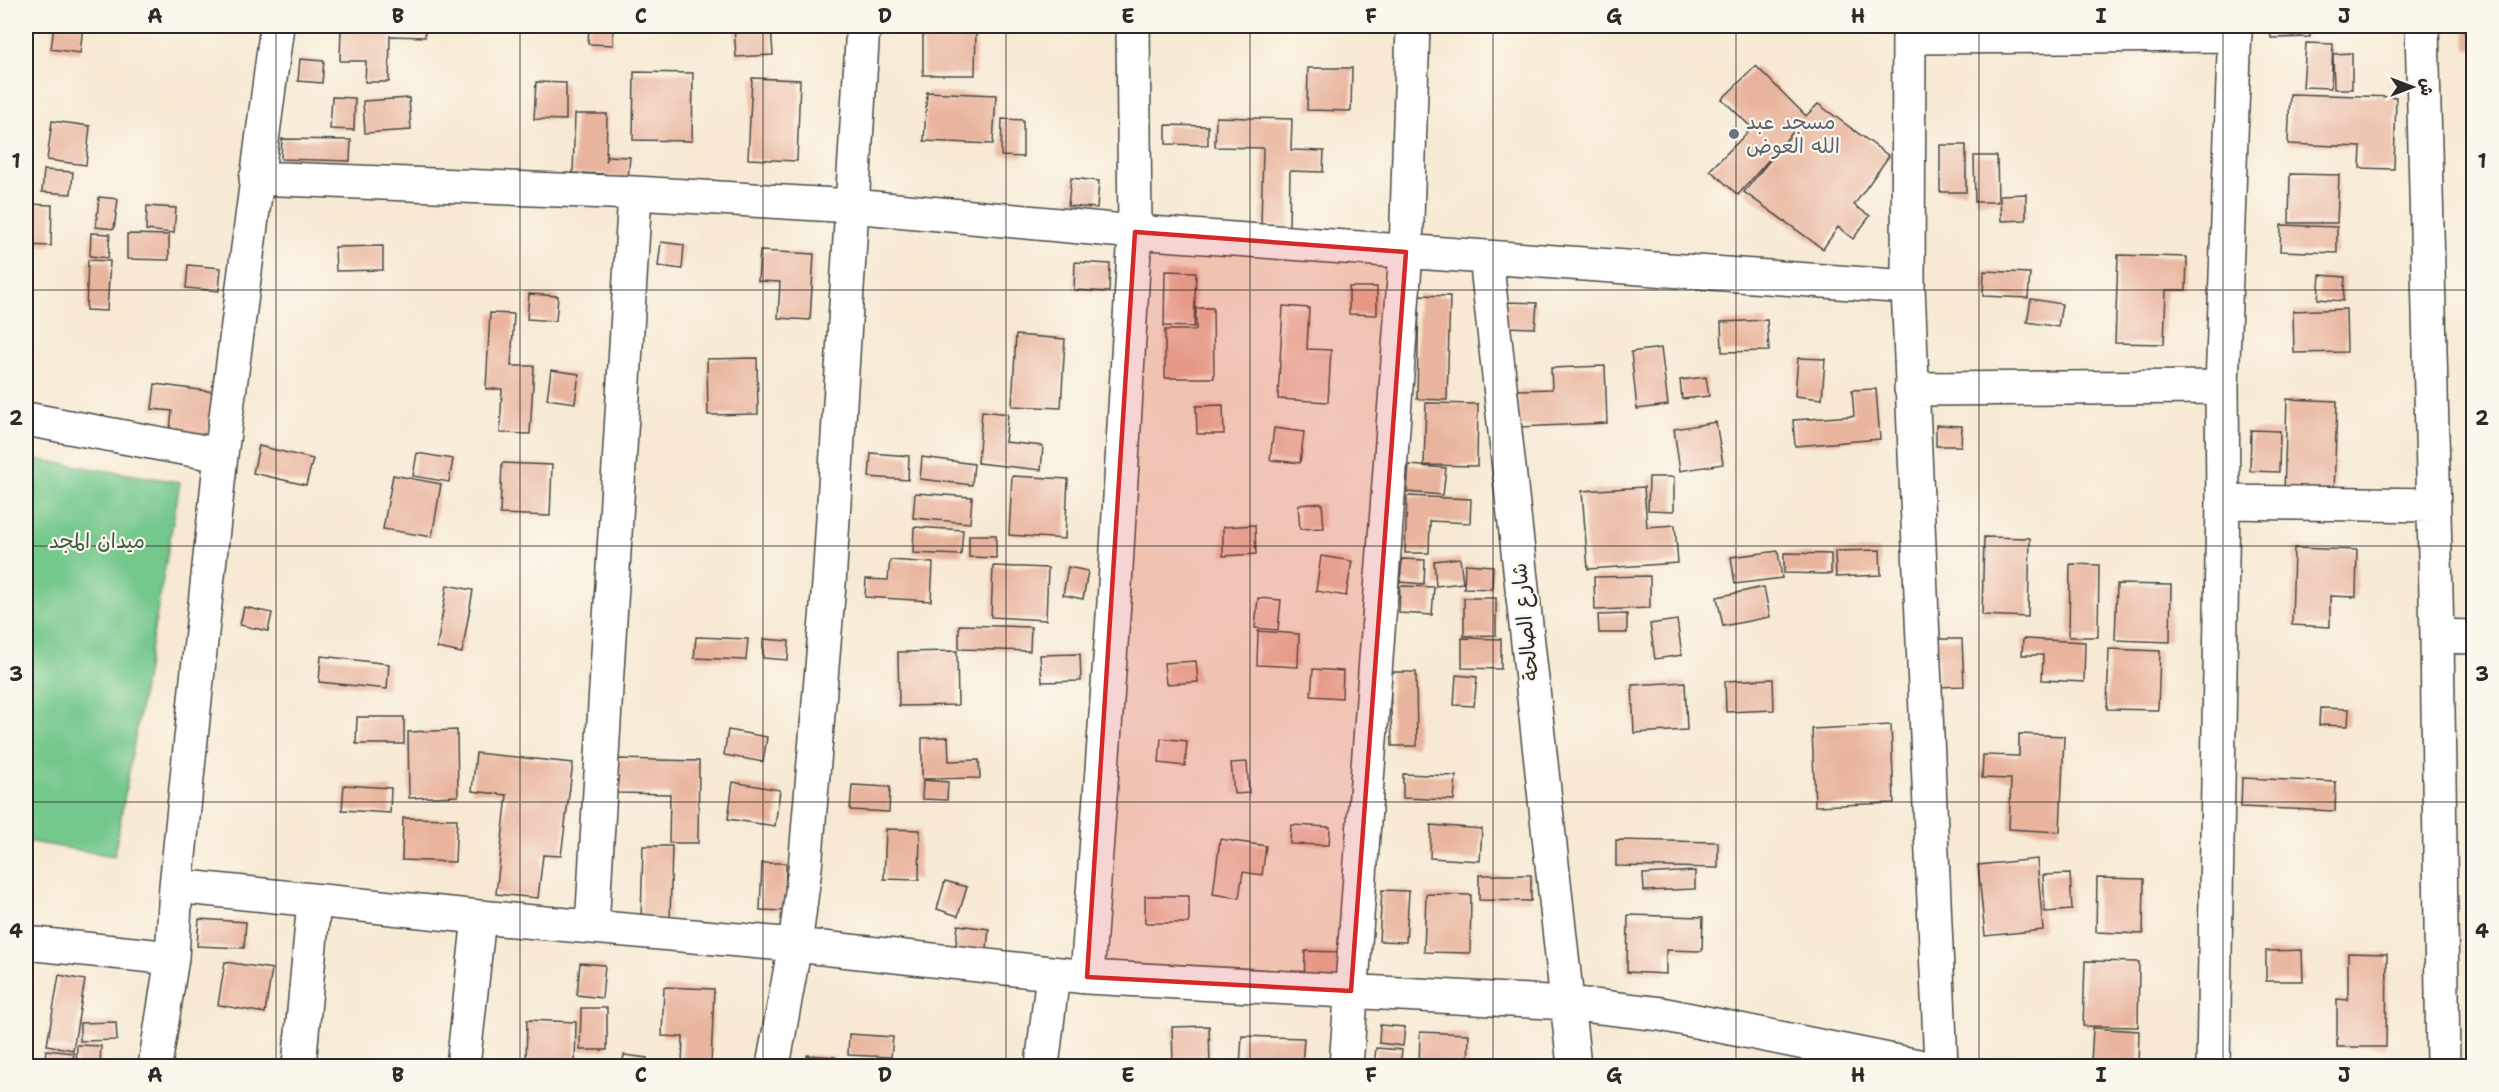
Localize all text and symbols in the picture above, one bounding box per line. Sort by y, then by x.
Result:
text: A [147,3,163,29]
text: B [392,3,404,29]
text: C [635,3,647,29]
text: D [878,3,892,29]
text: E [1121,3,1135,29]
text: F [1365,3,1377,29]
text: G [1606,3,1622,29]
text: H [1851,3,1865,29]
text: I [2095,3,2107,29]
text: J [2338,3,2351,29]
north arrow [2382,57,2442,117]
text: ش [2416,78,2437,96]
place label: مسجد عبد الله العوض [1746,108,1840,160]
marker: مسجد عبد الله العوض [1727,127,1741,141]
text: 1 [11,148,21,174]
text: 1 [2477,148,2487,174]
text: 2 [9,405,23,431]
text: 2 [2475,405,2489,431]
park label: ميدان المجد [49,527,145,555]
street label: شارع الصالحة [1505,562,1546,682]
text: 3 [9,661,23,687]
text: 3 [2475,661,2489,687]
text: 4 [9,918,23,944]
text: 4 [2475,918,2489,944]
text: A [147,1062,163,1088]
text: B [392,1062,404,1088]
text: C [635,1062,647,1088]
text: D [878,1062,892,1088]
text: E [1121,1062,1135,1088]
text: F [1365,1062,1377,1088]
text: G [1606,1062,1622,1088]
text: H [1851,1062,1865,1088]
text: I [2095,1062,2107,1088]
text: J [2338,1062,2351,1088]

